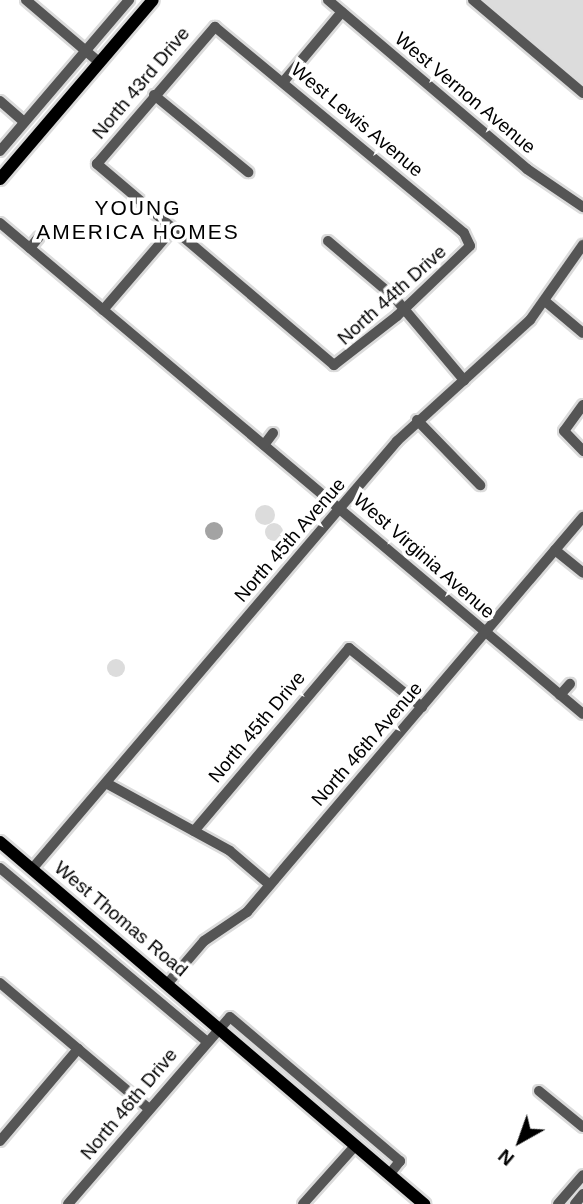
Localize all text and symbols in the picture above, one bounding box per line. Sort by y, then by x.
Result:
street label: North 43rd Drive [87,22,195,144]
street label: West Vernon Avenue [390,27,540,159]
street label: West Lewis Avenue [286,58,428,182]
district label: YOUNG AMERICA HOMES [37,195,239,245]
street label: North 44th Drive [333,240,451,350]
street label: North 45th Avenue [230,473,350,607]
street label: West Virginia Avenue [348,488,500,624]
street label: North 45th Drive [204,667,310,787]
street label: North 46th Avenue [307,677,427,811]
street label: West Thomas Road [49,856,193,982]
street label: North 46th Drive [76,1044,182,1164]
north arrow [485,1106,555,1176]
text: N [494,1145,518,1170]

